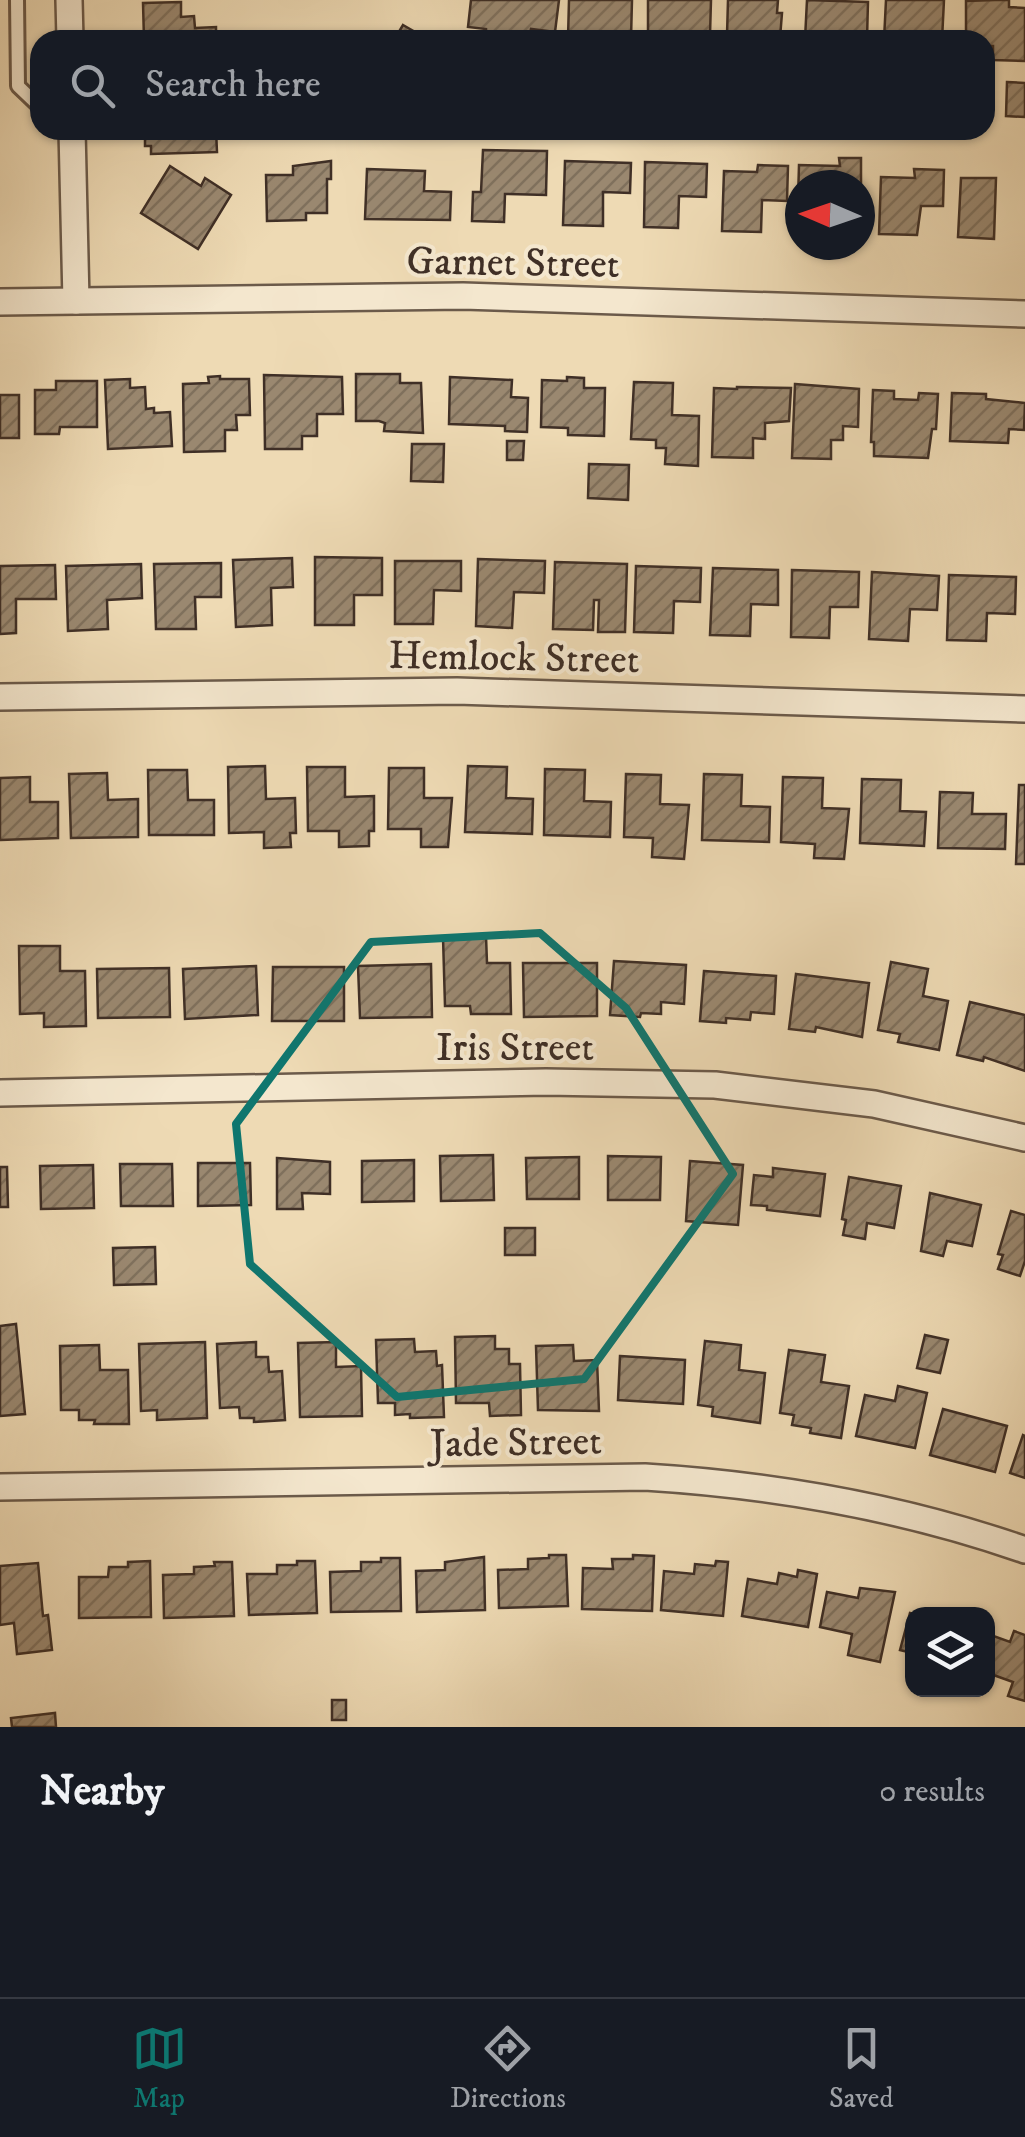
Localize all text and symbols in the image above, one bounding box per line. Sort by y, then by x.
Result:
search box [30,30,995,140]
icon: search [65,58,120,113]
text: Search here [145,61,321,109]
north arrow [785,170,875,260]
street label: Garnet Street [406,237,620,291]
street label: Hemlock Street [388,632,640,686]
street label: Iris Street [436,1024,594,1074]
street label: Jade Street [426,1418,602,1471]
map controls [905,1607,995,1697]
button: layers [905,1607,995,1697]
text: Nearby [40,1766,164,1818]
text: 0 results [879,1772,985,1812]
tab: Map [132,2021,187,2116]
tab: Directions [450,2021,566,2116]
tab: Saved [829,2021,893,2116]

